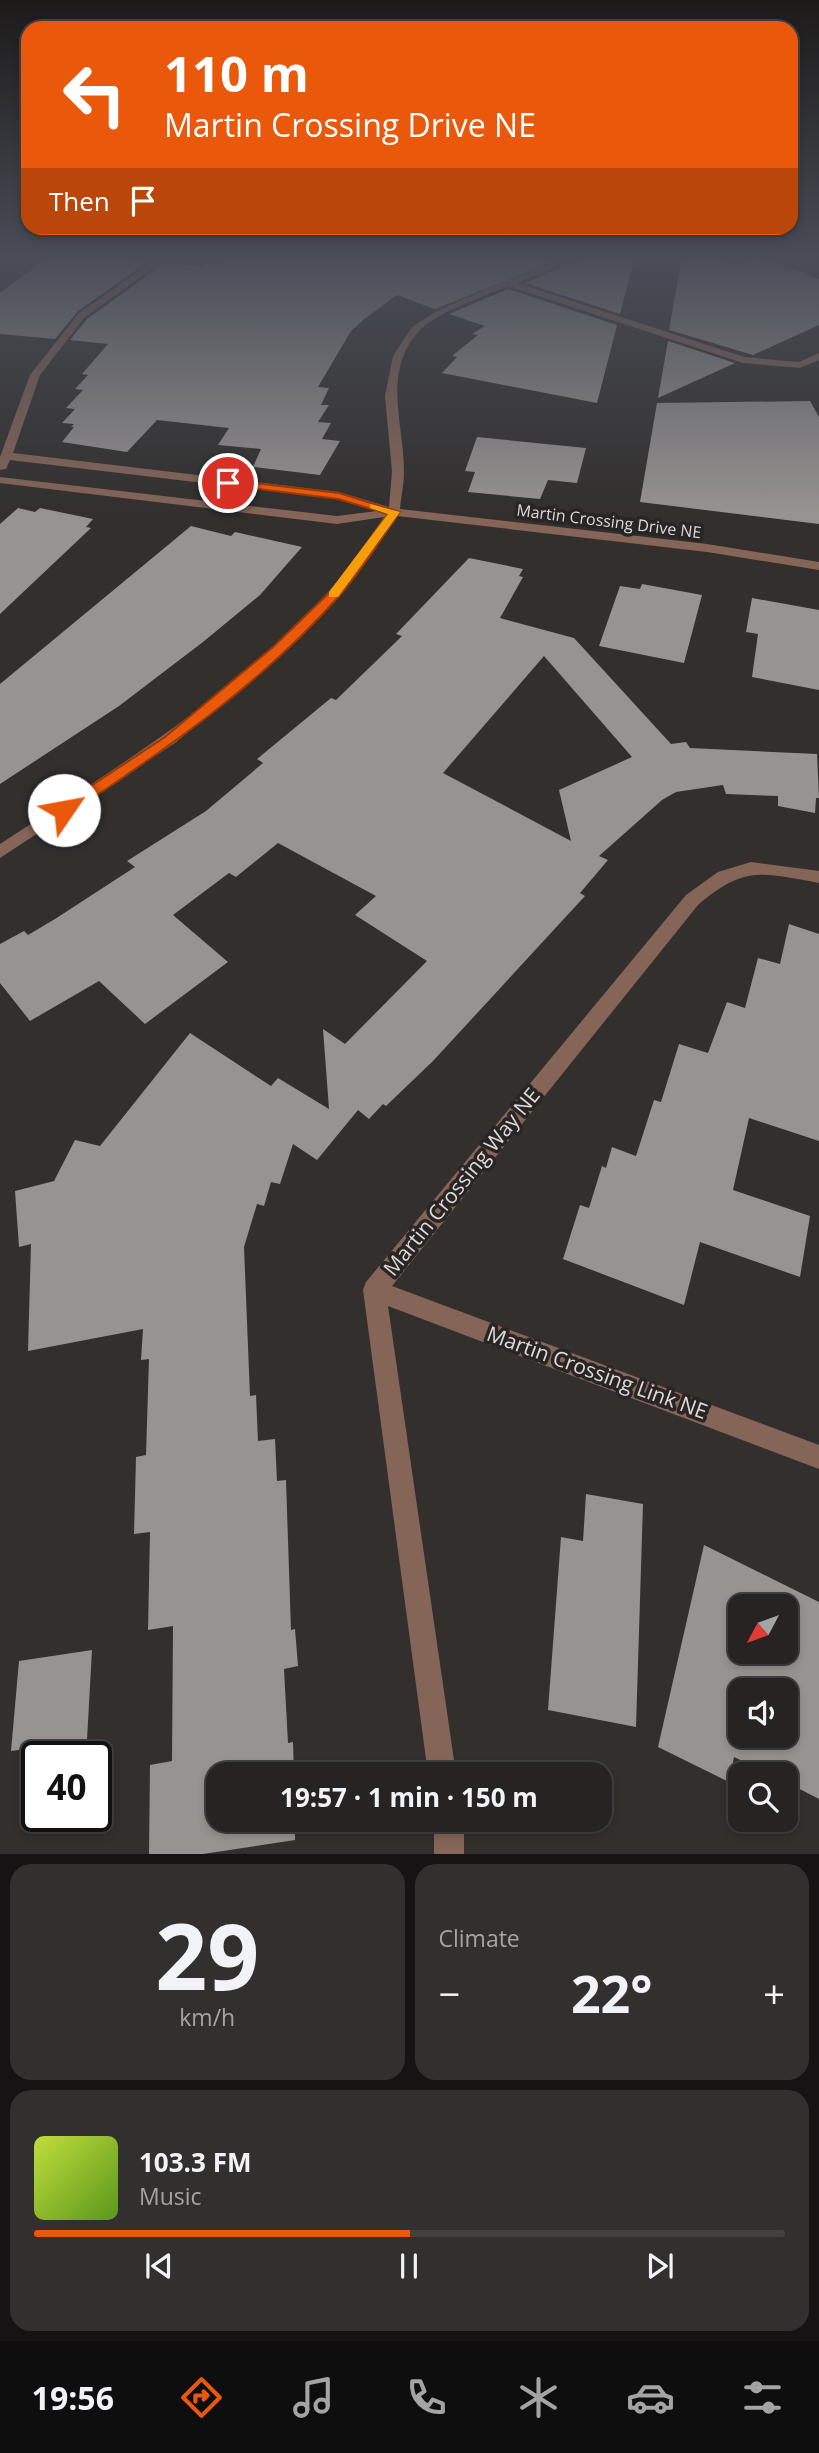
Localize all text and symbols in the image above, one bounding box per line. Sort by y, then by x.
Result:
text: 110 m [164,40,309,106]
icon: left [49,49,140,140]
text: Martin Crossing Drive NE [164,103,536,146]
icon: arrive [124,182,162,220]
text: Then [49,183,110,219]
pin [198,453,258,513]
icon: arrive [209,464,247,502]
street label: Martin Crossing Drive NE [515,499,703,543]
position arrow [27,773,101,847]
street label: Martin Crossing Way NE [377,1082,546,1281]
street label: Martin Crossing Link NE [483,1319,712,1425]
north arrow [728,1594,798,1664]
map controls [728,1594,798,1832]
button: sound [728,1678,798,1748]
speed limit sign: 40 [21,1741,112,1832]
button: search [728,1762,798,1832]
text: 19:57 · 1 min · 150 m [280,1779,538,1815]
text: 29 [155,1893,259,2017]
text: Climate [439,1922,520,1954]
text: 22° [571,1957,653,2028]
text: − [439,1967,460,2019]
text: + [763,1967,785,2019]
text: km/h [179,2001,235,2033]
text: 103.3 FM [139,2144,251,2180]
text: Music [139,2180,202,2212]
icon: previous [140,2247,178,2285]
icon: pause [390,2247,428,2285]
icon: next [641,2247,679,2285]
icon: directions [177,2373,226,2422]
icon: music [289,2373,338,2422]
icon: phone [402,2373,451,2422]
icon: climate [514,2373,563,2422]
icon: car [626,2373,675,2422]
icon: filters [738,2373,787,2422]
text: 19:56 [32,2376,114,2419]

